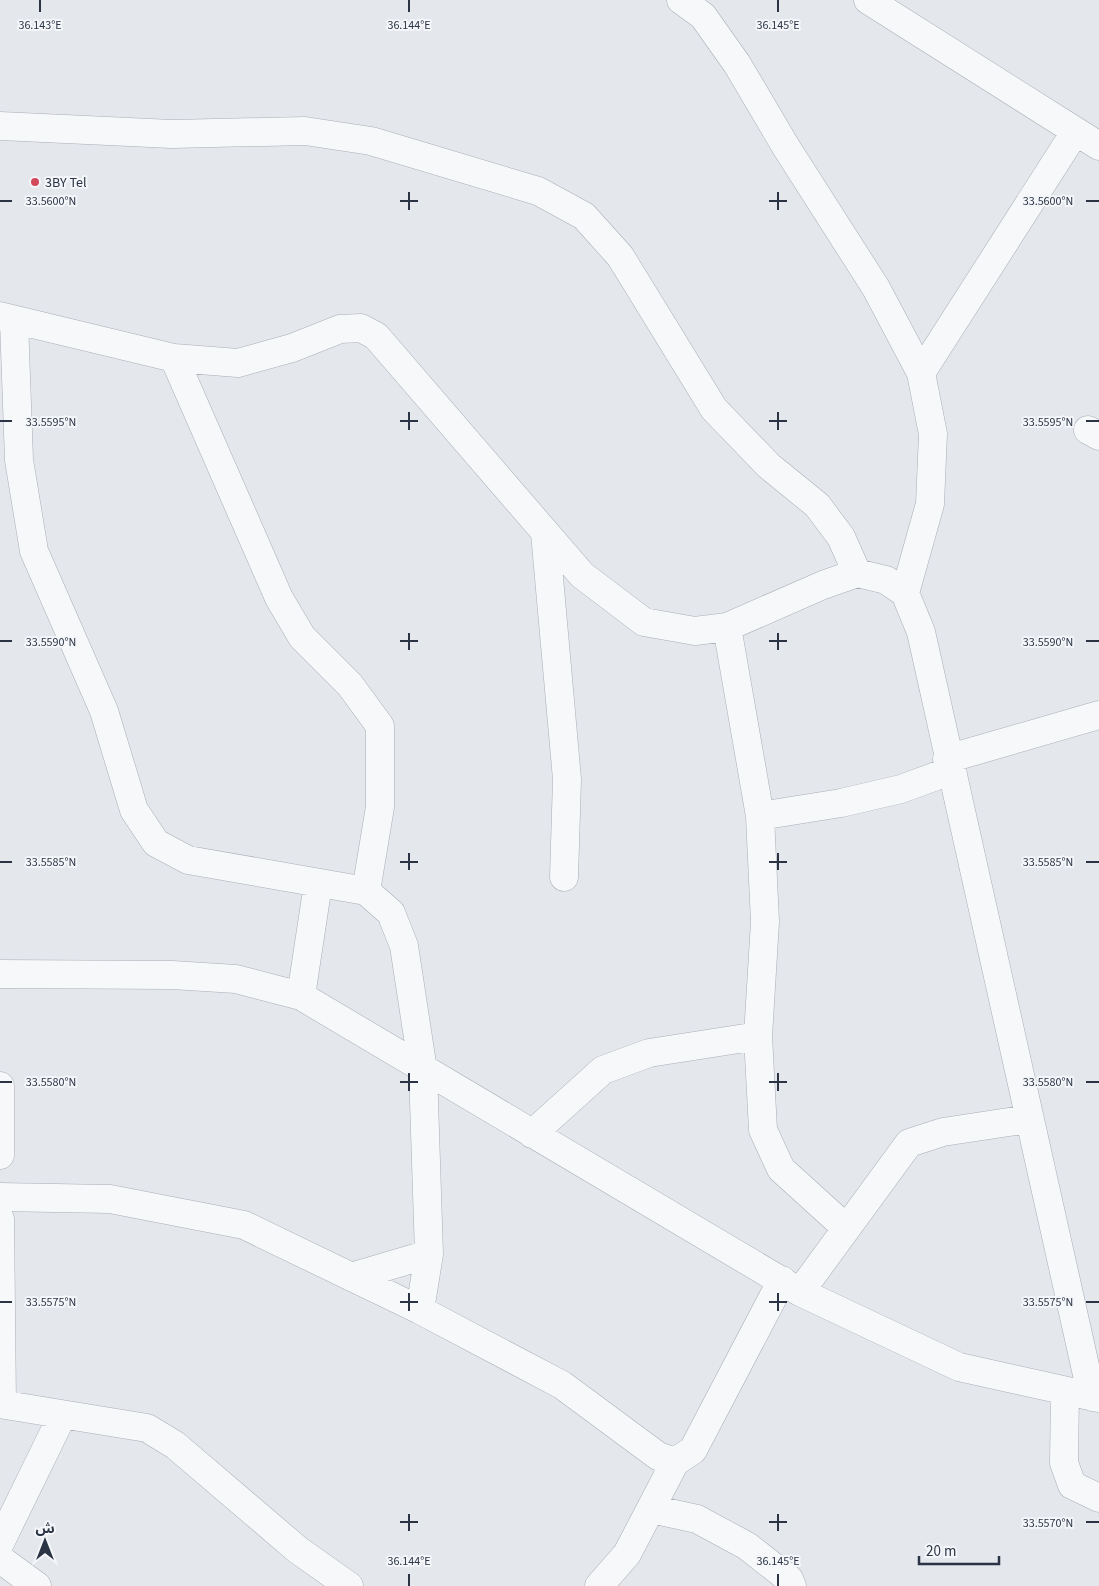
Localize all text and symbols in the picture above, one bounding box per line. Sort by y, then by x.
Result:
text: 36.143°E [18,17,62,34]
text: 36.144°E [387,17,431,34]
text: 36.145°E [756,17,800,34]
place label: 3BY Tel [45,173,87,193]
marker: 3BY Tel [29,176,41,188]
text: 33.5600°N [26,193,76,210]
text: 33.5600°N [1023,193,1073,210]
text: 33.5595°N [26,414,76,431]
text: 33.5595°N [1023,414,1073,431]
text: 33.5590°N [26,634,76,651]
text: 33.5590°N [1023,634,1073,651]
text: 33.5585°N [26,854,76,871]
text: 33.5585°N [1023,854,1073,871]
text: 33.5580°N [26,1074,76,1091]
text: 33.5580°N [1023,1074,1073,1091]
text: 33.5575°N [26,1294,76,1311]
text: 33.5575°N [1023,1294,1073,1311]
text: 33.5570°N [1023,1515,1073,1532]
north arrow [20,1516,70,1566]
text: ش [35,1519,55,1539]
scale bar [919,1534,999,1566]
text: 20 m [926,1541,956,1562]
text: 36.144°E [387,1553,431,1570]
text: 36.145°E [756,1553,800,1570]

